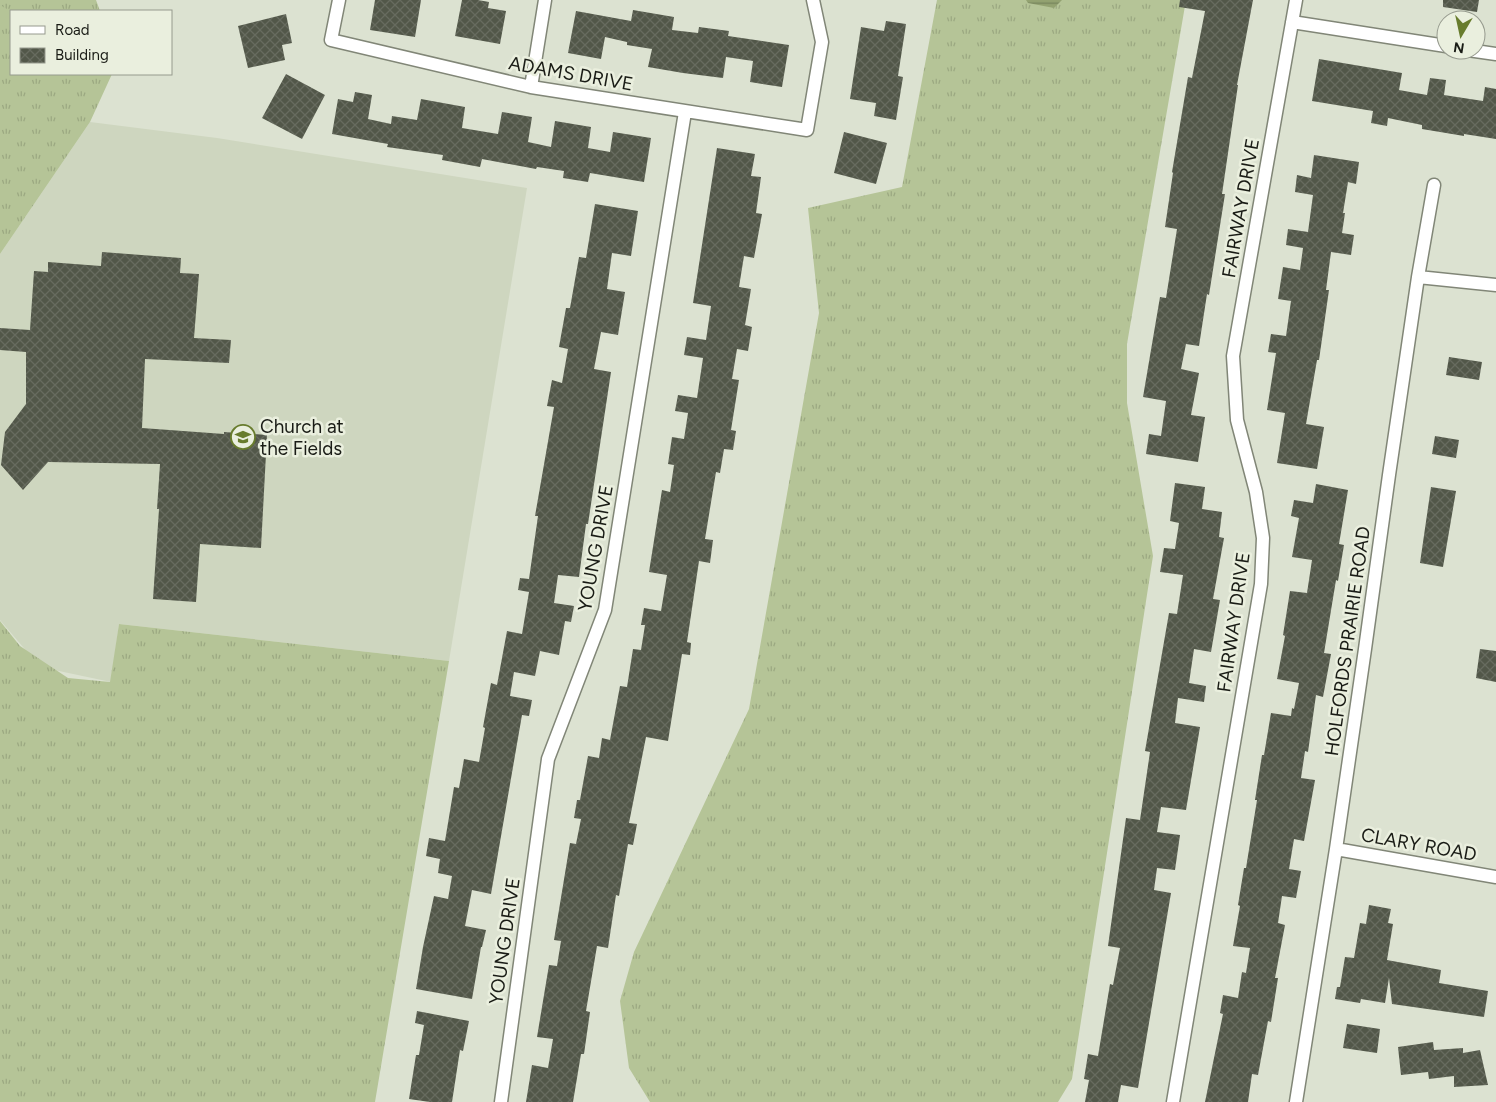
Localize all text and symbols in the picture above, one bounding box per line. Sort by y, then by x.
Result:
legend [10,10,172,75]
north arrow [1436,10,1486,60]
text: Road [55,21,90,39]
text: N [1452,38,1466,57]
text: Building [55,46,109,64]
street label: ADAMS DRIVE [507,51,635,96]
street label: FAIRWAY DRIVE [1217,137,1264,280]
place label: Church at the Fields [260,415,344,460]
school or university icon: Church at the Fields [230,424,256,450]
street label: YOUNG DRIVE [573,483,618,613]
street label: HOLFORDS PRAIRIE ROAD [1320,525,1375,757]
street label: FAIRWAY DRIVE [1212,551,1255,694]
street label: CLARY ROAD [1359,823,1479,866]
street label: YOUNG DRIVE [484,876,525,1006]

